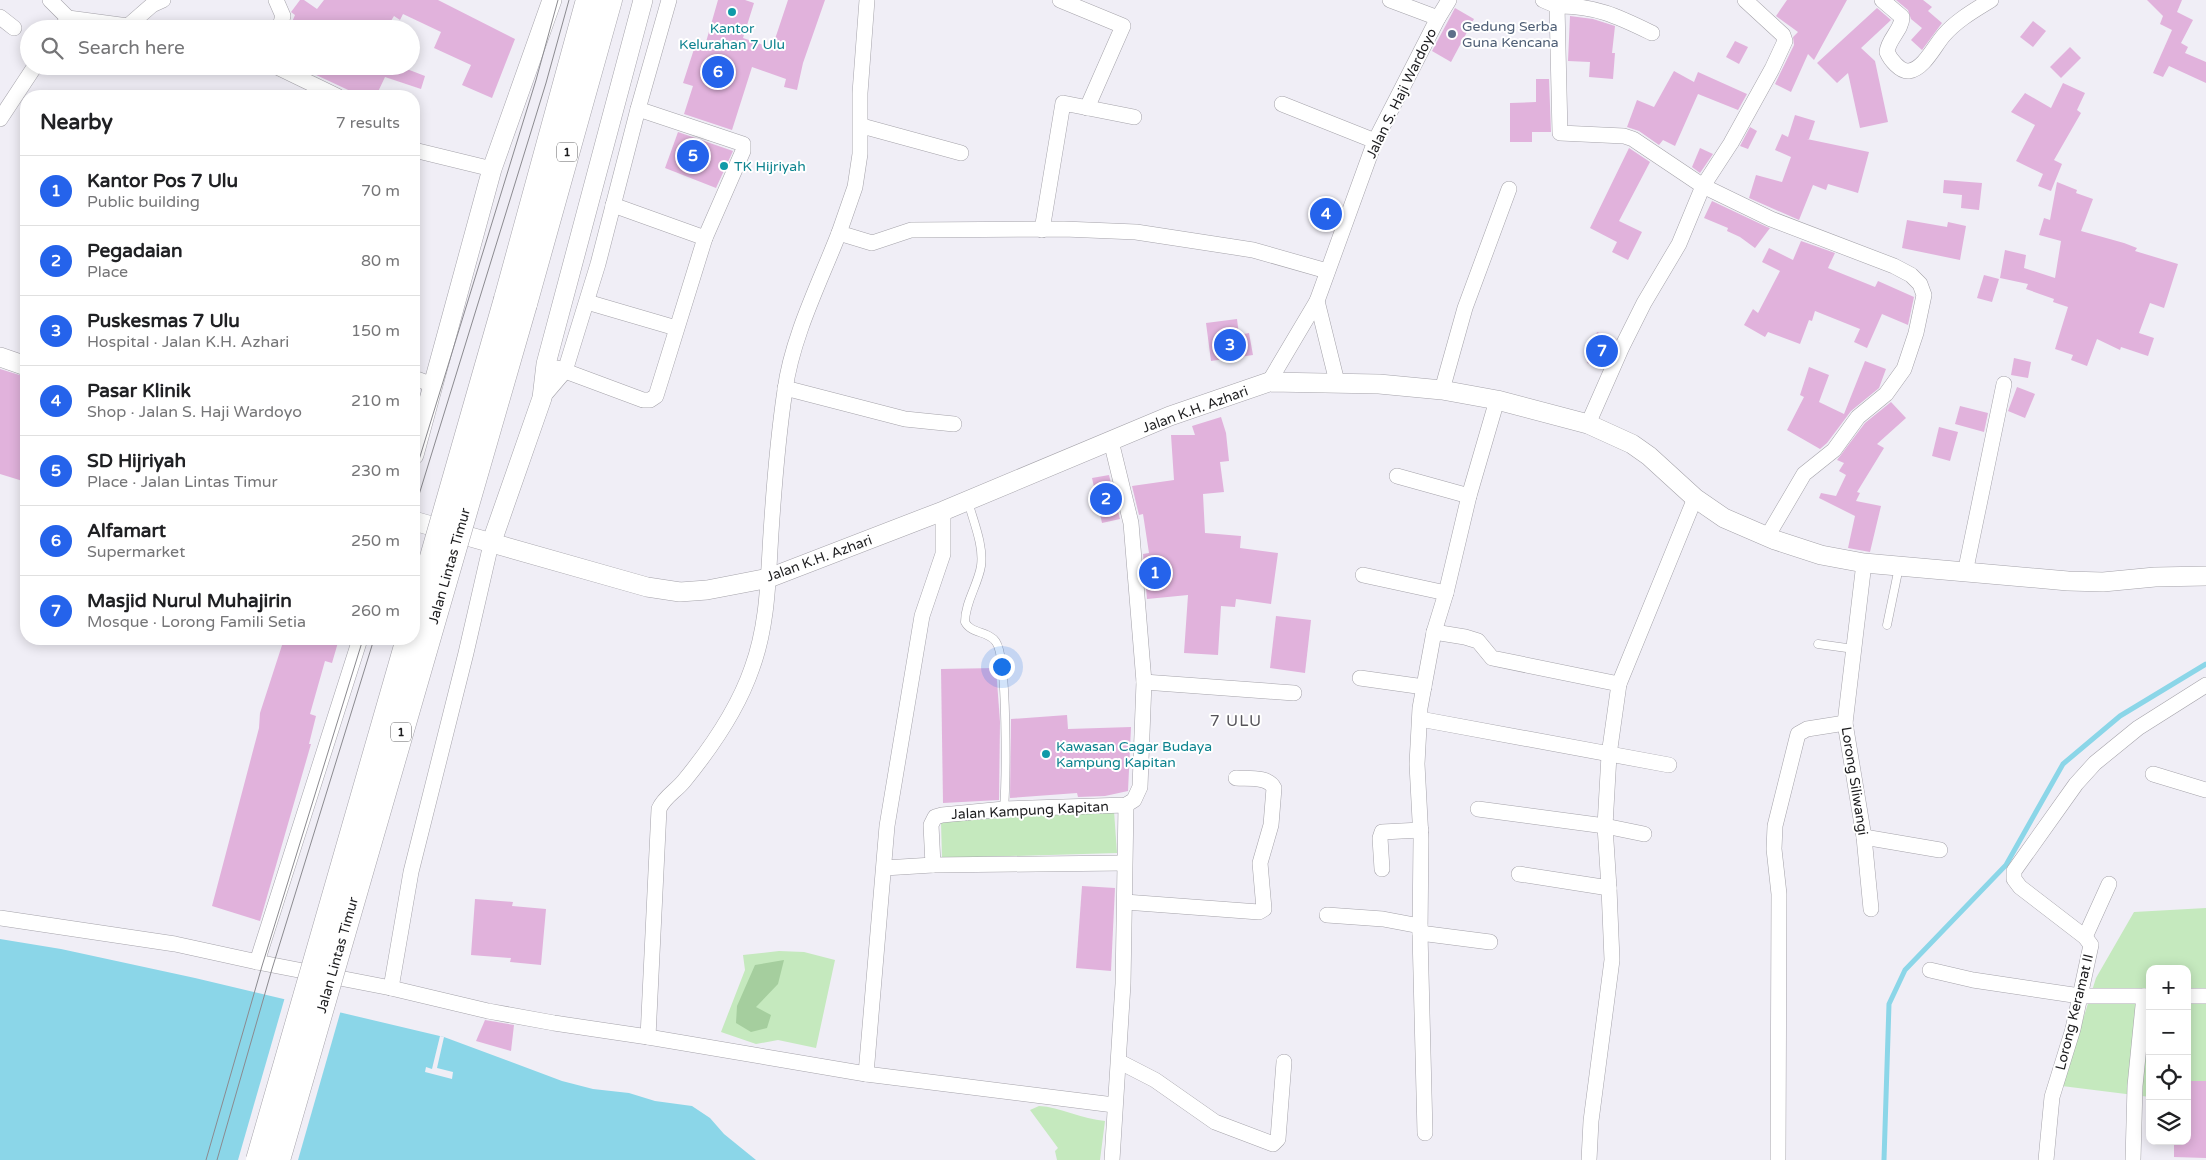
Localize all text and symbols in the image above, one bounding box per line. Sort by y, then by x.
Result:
marker: Kantor Kelurahan 7 Ulu [726,6,738,18]
place label: Gedung Serba Guna Kencana [1462,18,1559,51]
search box [20,20,420,75]
place label: Kantor Kelurahan 7 Ulu [679,20,785,53]
street label: Jalan S. Haji Wardoyo [1363,25,1440,161]
marker: Gedung Serba Guna Kencana [1446,28,1458,40]
icon: search [38,34,66,62]
text: Search here [78,37,185,59]
pin: 6 [702,53,734,91]
text: Nearby [40,110,113,135]
text: 7 results [336,113,400,133]
pin: 5 [677,137,709,175]
road number: 1 [557,142,577,162]
place label: TK Hijriyah [734,158,806,175]
marker: TK Hijriyah [718,160,730,172]
text: Kantor Pos 7 Ulu [87,170,238,192]
text: 1 [51,181,61,201]
text: 70 m [361,181,400,201]
text: Public building [87,192,200,212]
pin: 4 [1310,195,1342,233]
text: Pegadaian [87,240,183,262]
text: 2 [51,251,61,271]
text: 80 m [361,251,400,271]
text: Place [87,262,128,282]
text: Puskesmas 7 Ulu [87,310,240,332]
text: 3 [51,321,61,341]
text: 150 m [351,321,400,341]
pin: 3 [1214,326,1246,364]
text: Hospital · Jalan K.H. Azhari [87,332,289,352]
pin: 7 [1586,332,1618,370]
text: Pasar Klinik [87,380,191,402]
street label: Jalan K.H. Azhari [1140,382,1250,437]
text: 4 [51,391,61,411]
text: 210 m [351,391,400,411]
text: Shop · Jalan S. Haji Wardoyo [87,402,302,422]
text: SD Hijriyah [87,450,186,472]
text: 5 [51,461,61,481]
text: 230 m [351,461,400,481]
text: Place · Jalan Lintas Timur [87,472,278,492]
pin: 2 [1090,480,1122,518]
street label: Jalan Lintas Timur [425,506,474,626]
text: Alfamart [87,520,166,542]
text: 6 [51,531,61,551]
text: 250 m [351,531,400,551]
street label: Jalan K.H. Azhari [764,531,874,586]
text: Supermarket [87,542,185,562]
pin: 1 [1139,554,1171,592]
text: Masjid Nurul Muhajirin [87,590,292,612]
text: 7 [51,601,61,621]
text: 260 m [351,601,400,621]
text: Mosque · Lorong Famili Setia [87,612,306,632]
your location [989,654,1015,680]
district label: 7 ULU [1210,711,1262,731]
road number: 1 [391,722,411,742]
street label: Lorong Siliwangi [1838,725,1871,837]
place label: Kawasan Cagar Budaya Kampung Kapitan [1056,738,1212,771]
marker: Kawasan Cagar Budaya Kampung Kapitan [1040,748,1052,760]
street label: Jalan Kampung Kapitan [951,798,1109,823]
street label: Jalan Lintas Timur [313,895,362,1015]
street label: Lorong Keramat II [2052,952,2097,1072]
map controls [2146,965,2191,1145]
button: + [2146,965,2191,1010]
button: − [2146,1010,2191,1055]
button: locate [2146,1055,2191,1100]
button: layers [2146,1100,2191,1145]

